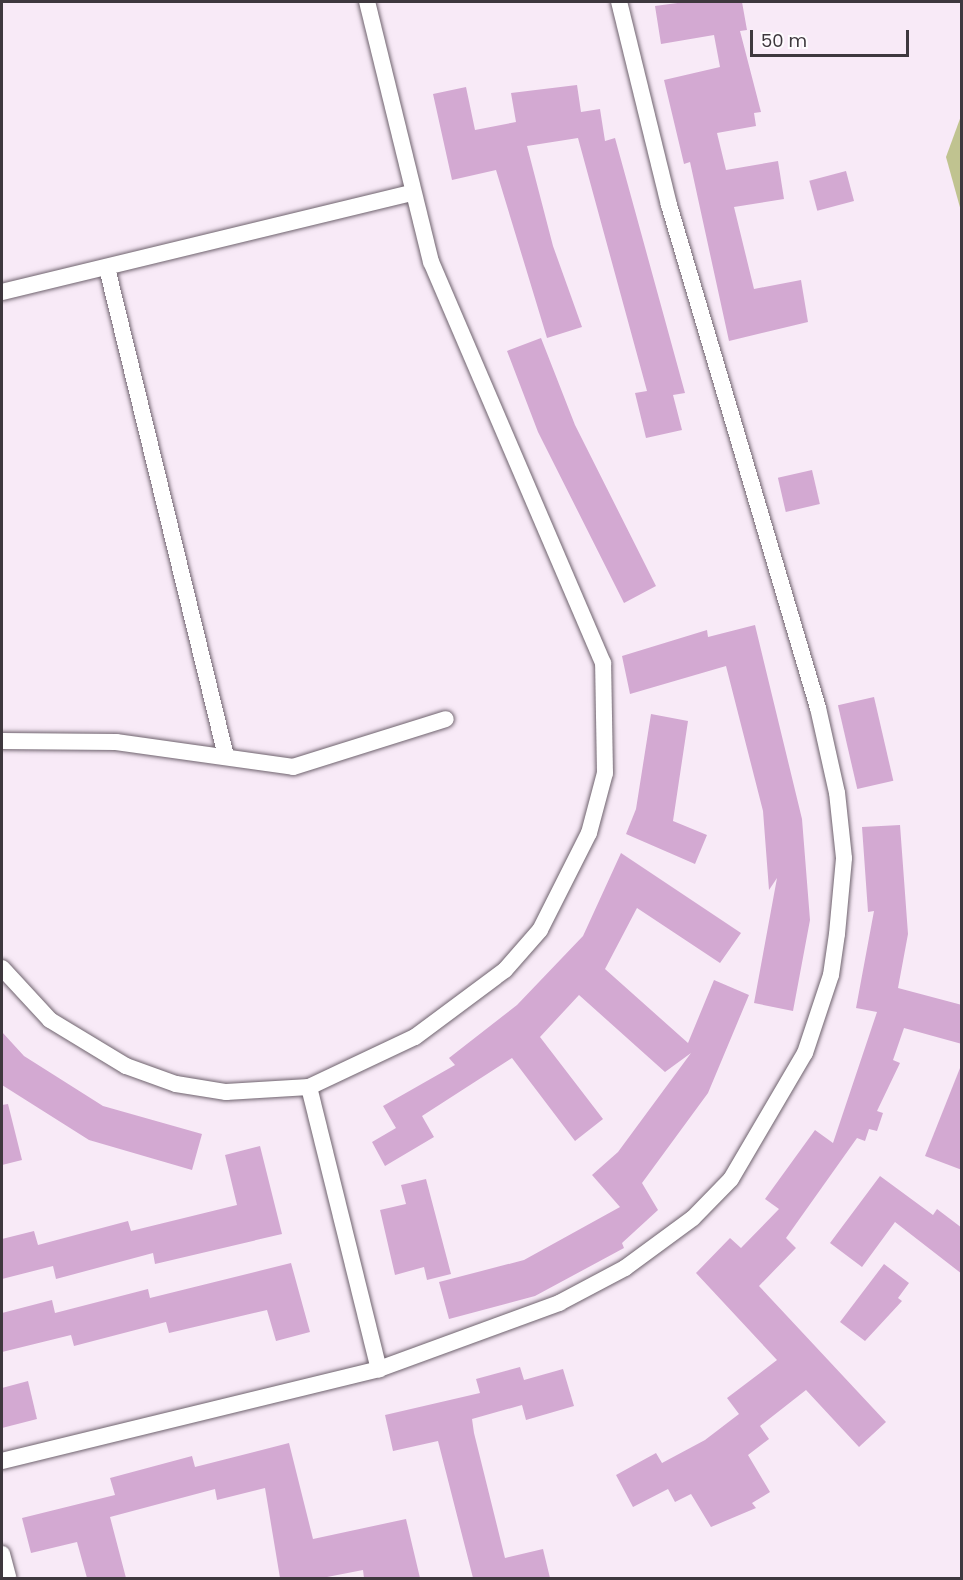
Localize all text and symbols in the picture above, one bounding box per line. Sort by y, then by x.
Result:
scale bar [753,18,912,56]
text: 50 m [761,28,807,53]

